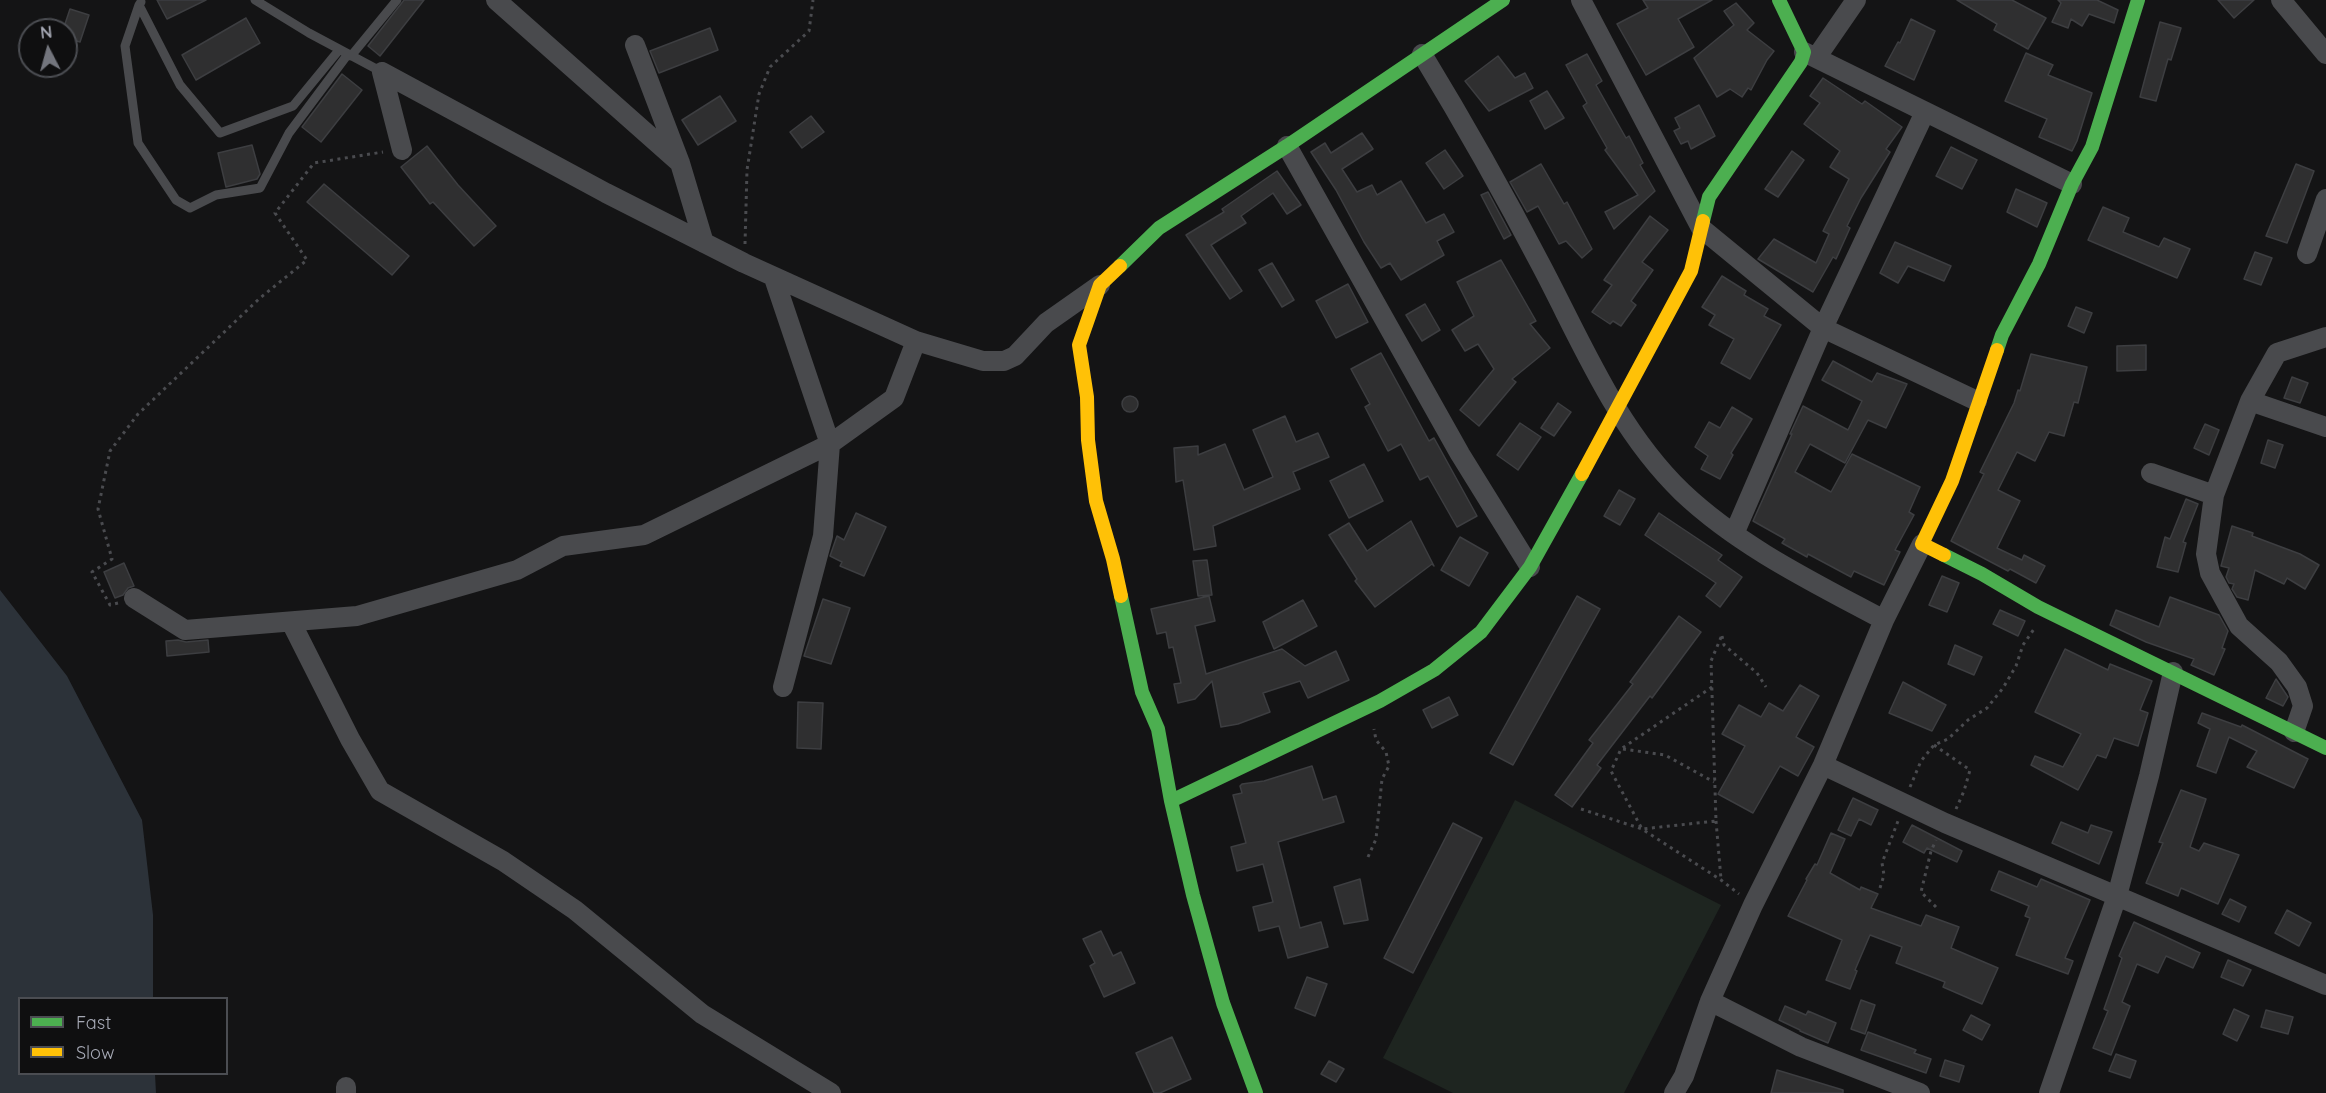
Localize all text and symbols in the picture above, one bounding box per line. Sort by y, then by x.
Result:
north arrow [18,18,78,78]
text: N [39,22,53,43]
legend [18,997,228,1075]
text: Fast [76,1011,111,1034]
text: Slow [76,1041,114,1064]

